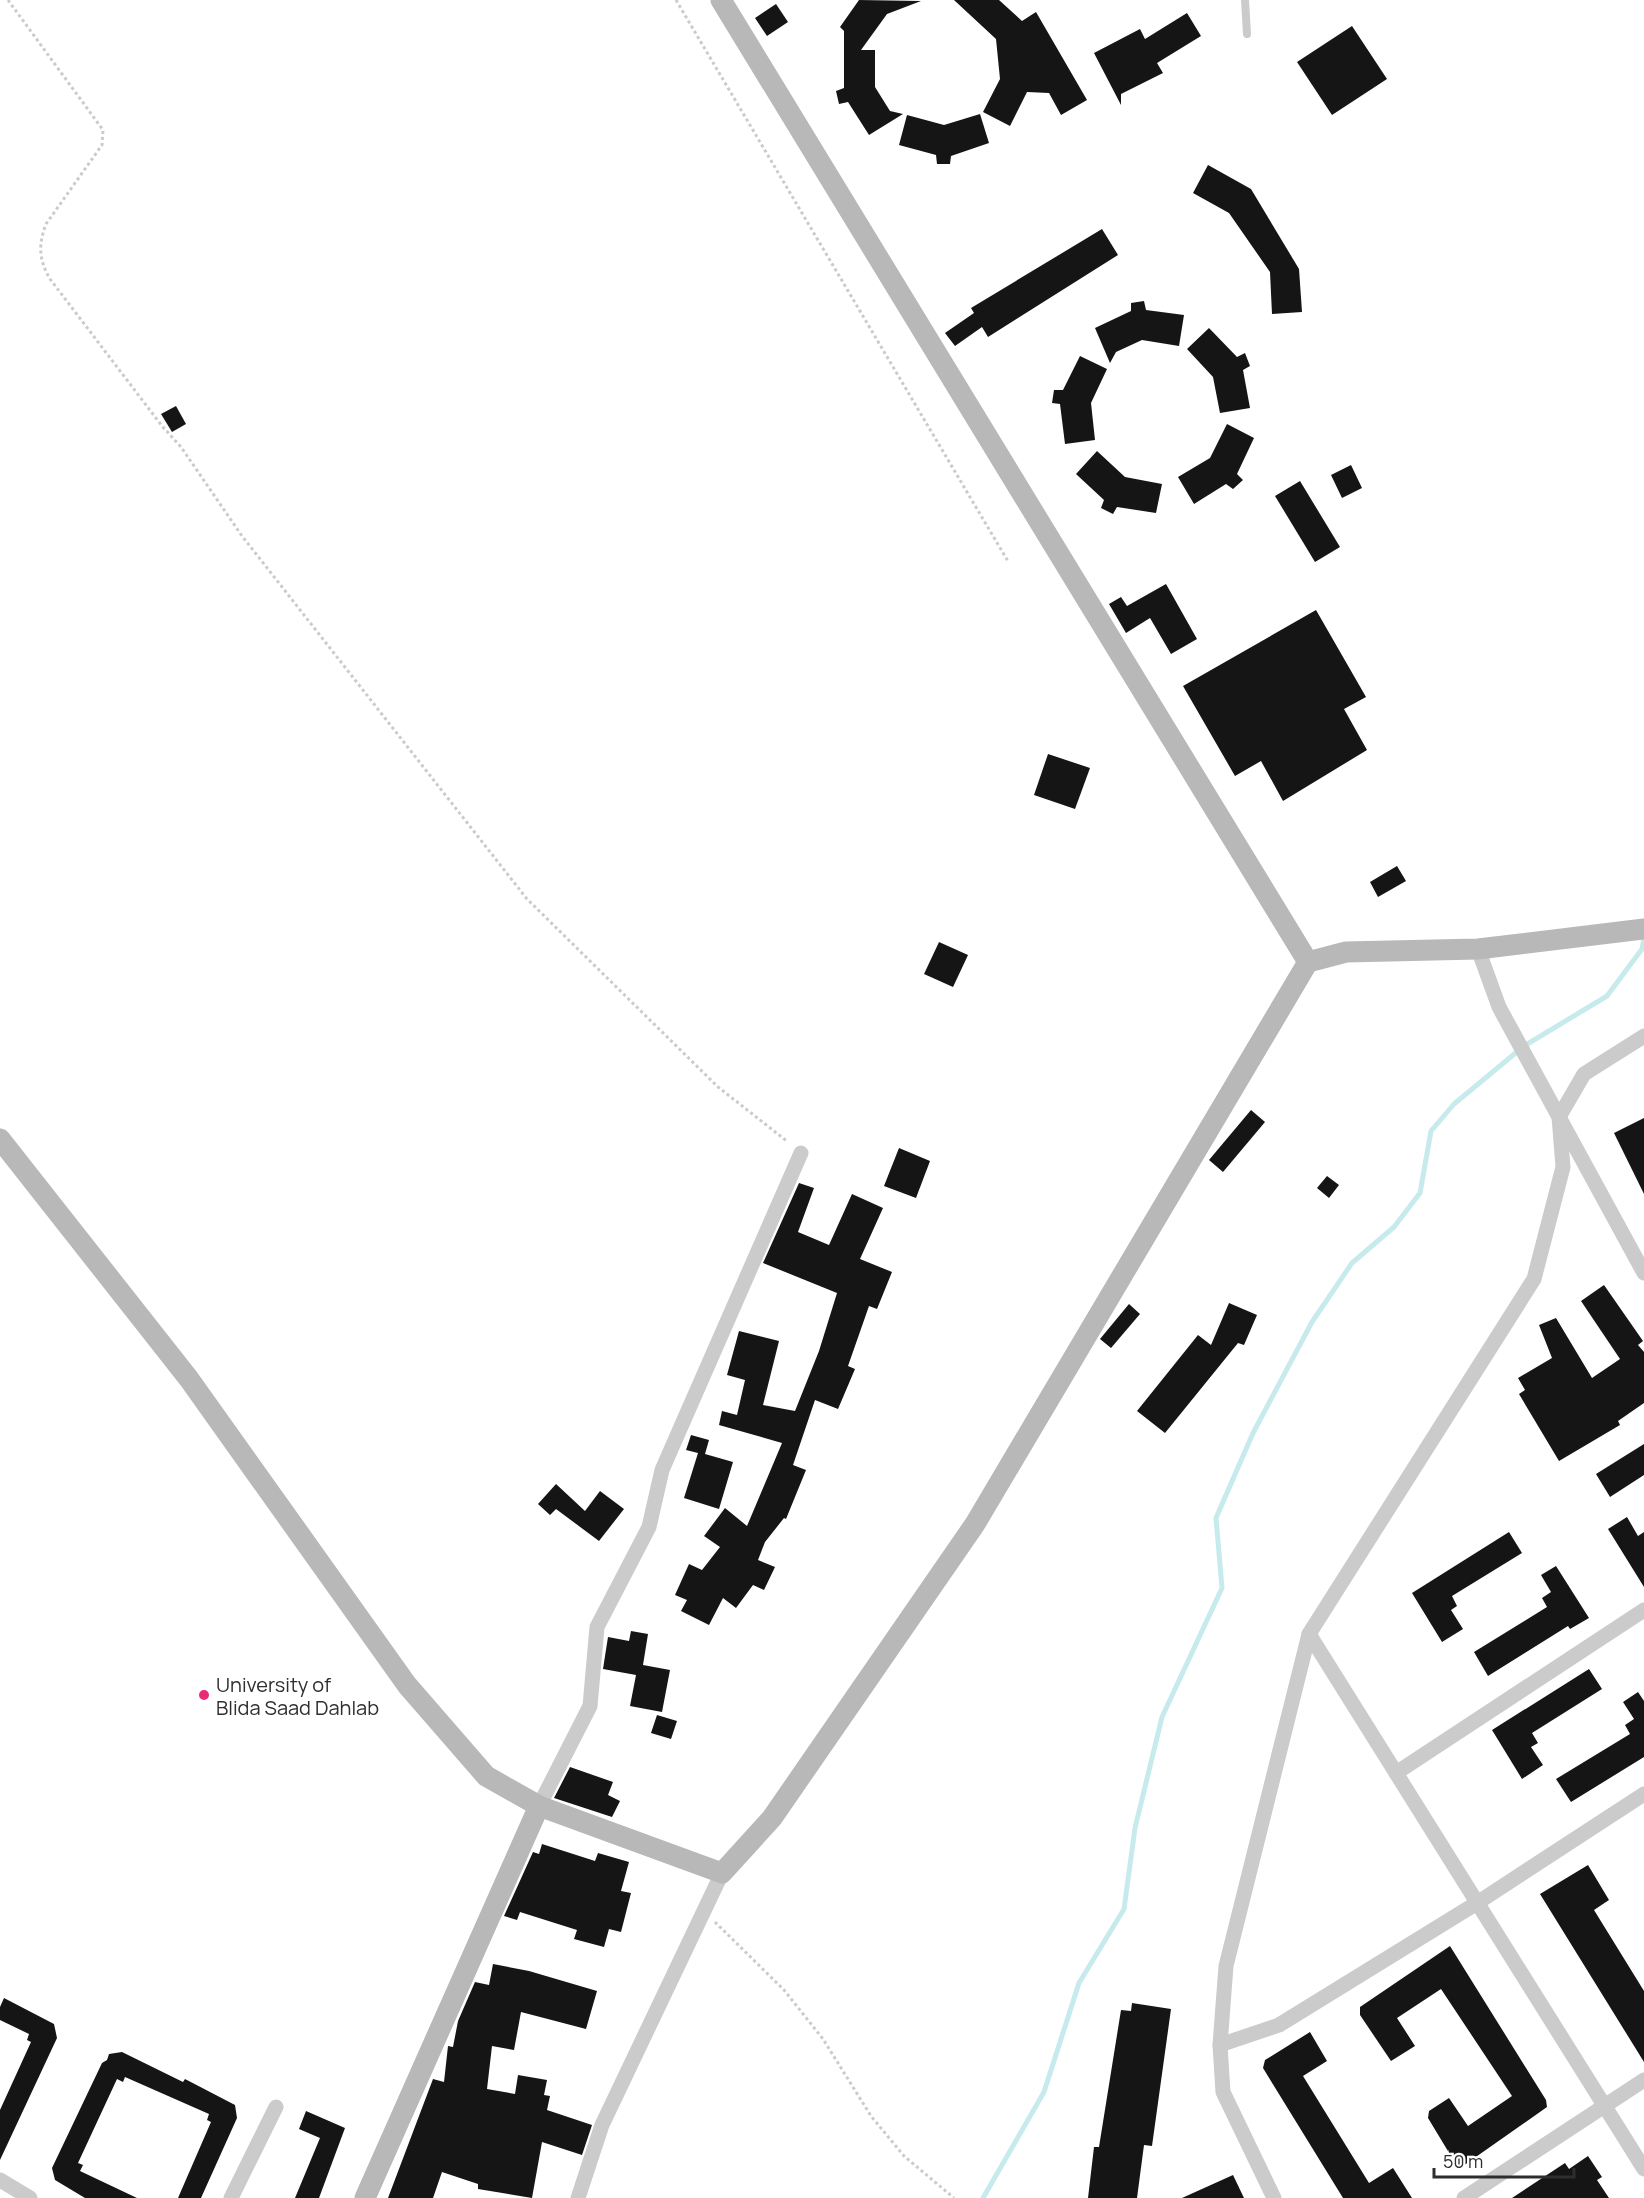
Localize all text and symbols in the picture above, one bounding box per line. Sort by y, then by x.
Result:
place label: University of Blida Saad Dahlab [216,1671,379,1721]
marker: University of Blida Saad Dahlab [197,1688,211,1702]
scale bar [1434,2141,1574,2179]
text: 50 m [1443,2149,1483,2173]

